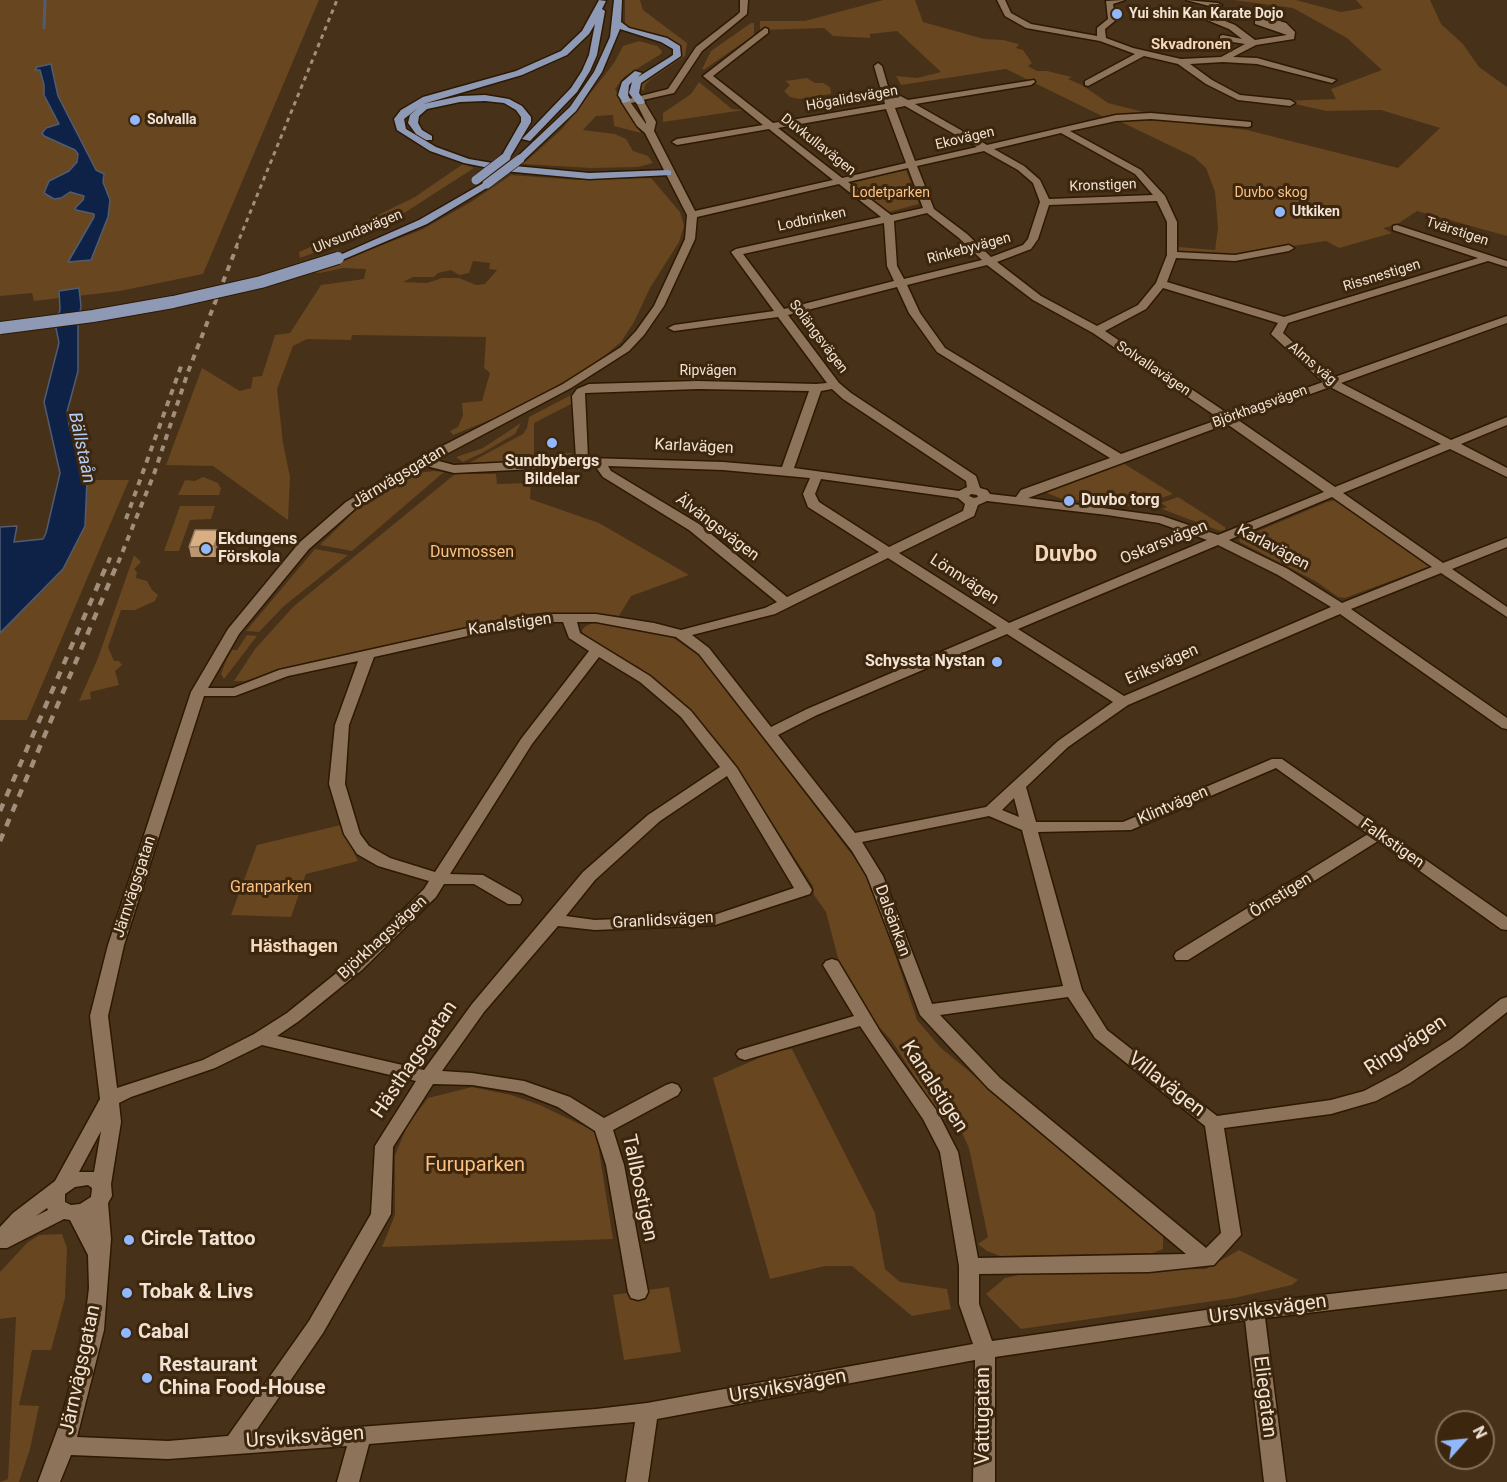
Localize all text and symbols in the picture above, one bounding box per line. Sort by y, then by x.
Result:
place label: Yui shin Kan Karate Dojo [1129,6,1283,22]
marker: Yui shin Kan Karate Dojo [1110,7,1124,21]
district label: Skvadronen [1151,36,1231,54]
street label: Högalidsvägen [805,83,899,115]
street label: Duvkullavägen [777,111,859,179]
place label: Solvalla [147,112,197,128]
marker: Solvalla [128,113,142,127]
street label: Ekovägen [934,124,996,154]
street label: Kronstigen [1069,176,1137,196]
park label: Lodetparken [852,185,930,201]
park label: Duvbo skog [1234,185,1308,201]
place label: Utkiken [1292,204,1340,220]
street label: Lodbrinken [776,205,848,235]
marker: Utkiken [1273,205,1287,219]
street label: Ulvsundavägen [311,206,405,258]
street label: Tvärstigen [1423,214,1491,250]
street label: Rinkebyvägen [925,230,1013,268]
street label: Rissnestigen [1341,256,1423,296]
street label: Solängsvägen [785,297,851,377]
street label: Solvallavägen [1113,338,1193,400]
street label: Alms väg [1285,339,1339,389]
street label: Ripvägen [679,363,737,379]
street label: Björkhagsvägen [1210,382,1310,432]
water label: Bällstaån [63,410,99,486]
street label: Karlavägen [654,435,734,459]
marker: Sundbybergs Bildelar [545,436,559,450]
street label: Järnvägsgatan [349,442,449,512]
place label: Sundbybergs Bildelar [505,452,599,490]
street label: Älvängsvägen [672,490,762,566]
place label: Duvbo torg [1081,491,1160,511]
marker: Duvbo torg [1062,494,1076,508]
street label: Oskarsvägen [1118,517,1210,569]
street label: Karlavägen [1233,521,1313,575]
place label: Ekdungens Förskola [218,530,297,568]
marker: Ekdungens Förskola [199,542,213,556]
district label: Duvbo [1035,542,1097,568]
park label: Duvmossen [430,543,514,563]
street label: Lönnvägen [926,551,1002,609]
street label: Kanalstigen [467,610,553,640]
street label: Eriksvägen [1123,640,1201,690]
place label: Schyssta Nystan [865,652,985,672]
marker: Schyssta Nystan [990,655,1004,669]
street label: Klintvägen [1135,783,1211,829]
street label: Falkstigen [1357,815,1427,873]
street label: Järnvägsgatan [110,834,160,940]
street label: Örnstigen [1247,870,1315,922]
park label: Granparken [230,878,312,898]
street label: Dalsänkan [870,883,914,959]
street label: Björkhagsvägen [335,892,431,984]
street label: Granlidsvägen [612,909,714,933]
district label: Hästhagen [250,936,338,958]
street label: Hästhagsgatan [367,997,463,1123]
street label: Ringvägen [1361,1011,1451,1081]
street label: Kanalstigen [895,1037,973,1137]
street label: Villavägen [1123,1047,1209,1123]
street label: Tallbostigen [616,1132,662,1244]
park label: Furuparken [425,1154,525,1178]
place label: Circle Tattoo [141,1228,255,1252]
marker: Circle Tattoo [122,1233,136,1247]
place label: Tobak & Livs [139,1281,253,1305]
marker: Tobak & Livs [120,1286,134,1300]
street label: Ursviksvägen [1208,1290,1328,1330]
street label: Järnvägsgatan [56,1303,106,1437]
place label: Cabal [138,1321,189,1345]
marker: Cabal [119,1326,133,1340]
place label: Restaurant China Food-House [159,1354,326,1401]
street label: Eliegatan [1247,1355,1281,1439]
street label: Ursviksvägen [728,1365,848,1409]
street label: Vattugatan [972,1367,996,1465]
marker: Restaurant China Food-House [140,1371,154,1385]
north arrow [1435,1410,1495,1470]
street label: Ursviksvägen [245,1422,365,1454]
text: N [1469,1423,1491,1442]

